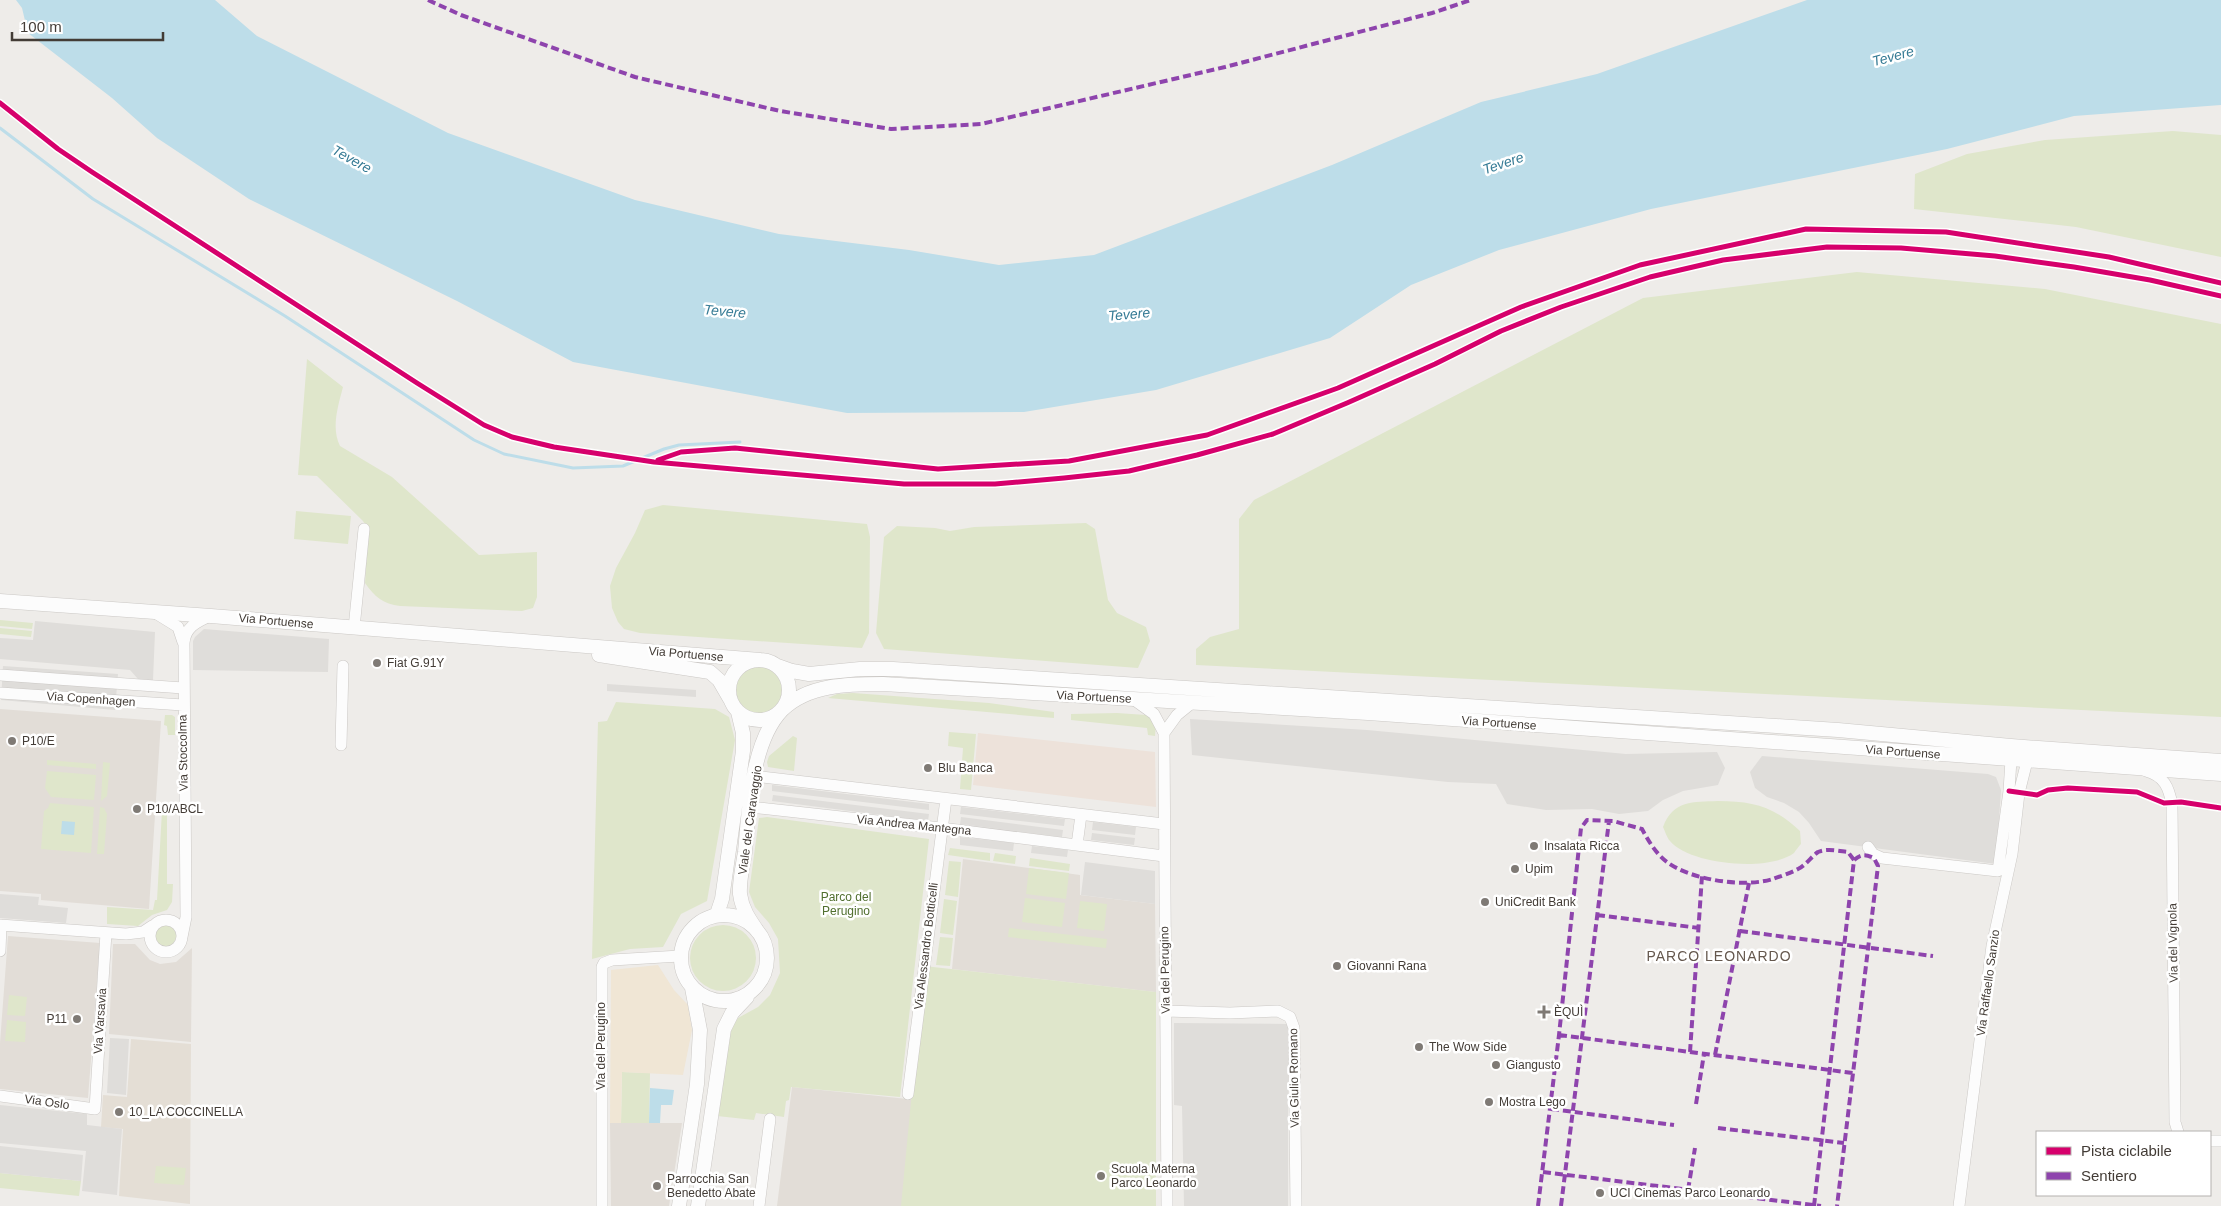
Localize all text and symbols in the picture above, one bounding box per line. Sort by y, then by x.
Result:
scale bar [12,10,164,42]
text: 100 m [20,18,62,35]
water label: Tevere [1871,43,1916,69]
water label: Tevere [330,142,375,176]
water label: Tevere [1480,148,1526,177]
water label: Tevere [703,301,747,321]
water label: Tevere [1107,304,1151,324]
street label: Via Portuense [238,611,314,631]
street label: Via Portuense [648,644,724,664]
place label: Fiat G.91Y [387,656,444,670]
marker: Fiat G.91Y [371,657,383,669]
street label: Via Portuense [1056,688,1132,706]
street label: Via Copenhagen [46,689,136,709]
street label: Via Portuense [1461,713,1537,733]
street label: Via Stoccolma [175,714,191,791]
place label: P10/E [22,734,55,748]
marker: P10/E [6,735,18,747]
street label: Via Portuense [1865,742,1941,762]
place label: Blu Banca [938,761,993,775]
marker: Blu Banca [922,762,934,774]
street label: Viale del Caravaggio [735,764,765,876]
place label: P10/ABCL [147,802,203,816]
marker: P10/ABCL [131,803,143,815]
street label: Via Andrea Mantegna [856,812,972,838]
place label: Insalata Ricca [1544,839,1620,853]
marker: Insalata Ricca [1528,840,1540,852]
place label: Upim [1525,862,1553,876]
marker: Upim [1509,863,1521,875]
street label: Via Alessandro Botticelli [911,882,941,1010]
park label: Parco del Perugino [821,890,871,918]
place label: UniCredit Bank [1495,895,1577,909]
marker: UniCredit Bank [1479,896,1491,908]
street label: Via del Vignola [2165,903,2181,983]
street label: Via del Perugino [1157,926,1173,1014]
street label: Via Raffaello Sanzio [1974,928,2002,1037]
district label: PARCO LEONARDO [1646,948,1792,964]
place label: Giovanni Rana [1347,959,1427,973]
marker: Giovanni Rana [1331,960,1343,972]
street label: Via Varsavia [91,987,109,1055]
street label: Via del Perugino [594,1002,608,1090]
place label: ÈQUÌ [1554,1004,1583,1019]
marker: ÈQUÌ [1538,1006,1550,1018]
place label: P11 [47,1012,67,1026]
marker: P11 [71,1013,83,1025]
street label: Via Giulio Romano [1286,1028,1302,1128]
place label: The Wow Side [1429,1040,1507,1054]
marker: The Wow Side [1413,1041,1425,1053]
place label: Giangusto [1506,1058,1561,1072]
marker: Giangusto [1490,1059,1502,1071]
street label: Via Oslo [24,1092,71,1112]
place label: Mostra Lego [1499,1095,1566,1109]
marker: Mostra Lego [1483,1096,1495,1108]
place label: 10_LA COCCINELLA [129,1105,243,1119]
marker: 10_LA COCCINELLA [113,1106,125,1118]
legend [2036,1131,2211,1196]
text: Pista ciclabile [2081,1142,2172,1159]
place label: Scuola Materna Parco Leonardo [1111,1162,1197,1190]
text: Sentiero [2081,1167,2137,1184]
marker: Scuola Materna Parco Leonardo [1095,1170,1107,1182]
place label: Parrocchia San Benedetto Abate [667,1172,756,1200]
marker: Parrocchia San Benedetto Abate [651,1180,663,1192]
place label: UCI Cinemas Parco Leonardo [1610,1186,1770,1200]
marker: UCI Cinemas Parco Leonardo [1594,1187,1606,1199]

